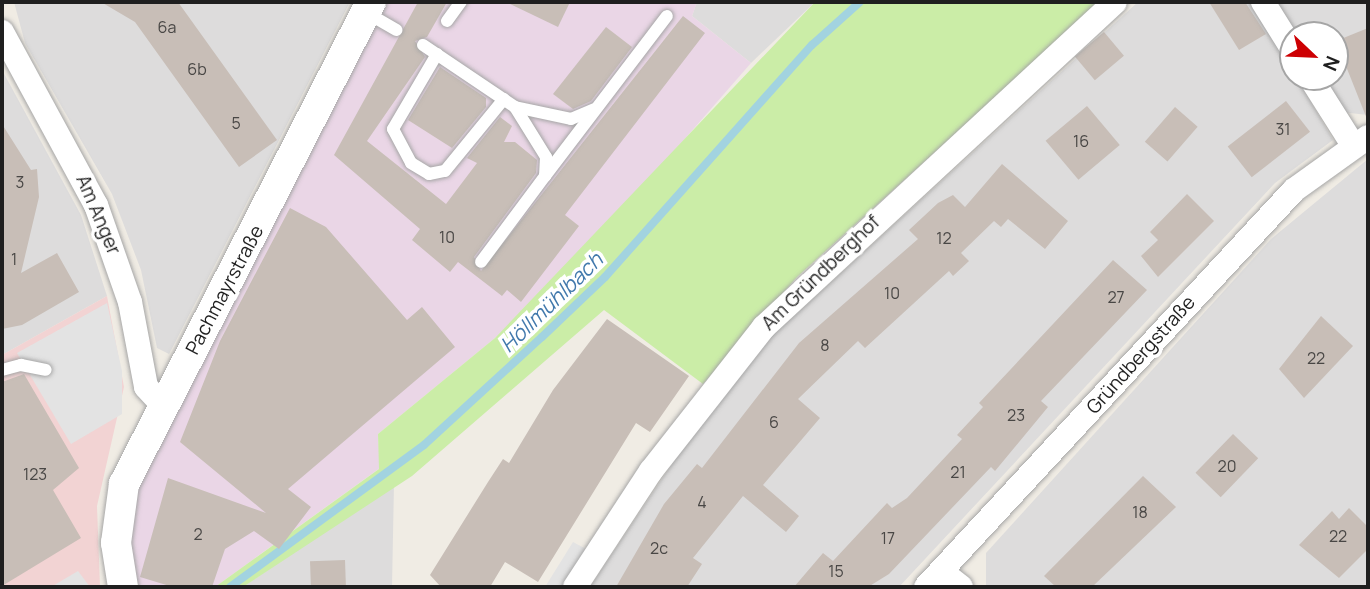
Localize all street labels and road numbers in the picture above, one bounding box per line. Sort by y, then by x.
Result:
street label: Am Anger [71,172,125,258]
street label: Am Gründberghof [757,211,885,335]
street label: Pachmayrstraße [181,221,269,359]
street label: Gründbergstraße [1082,291,1200,419]

